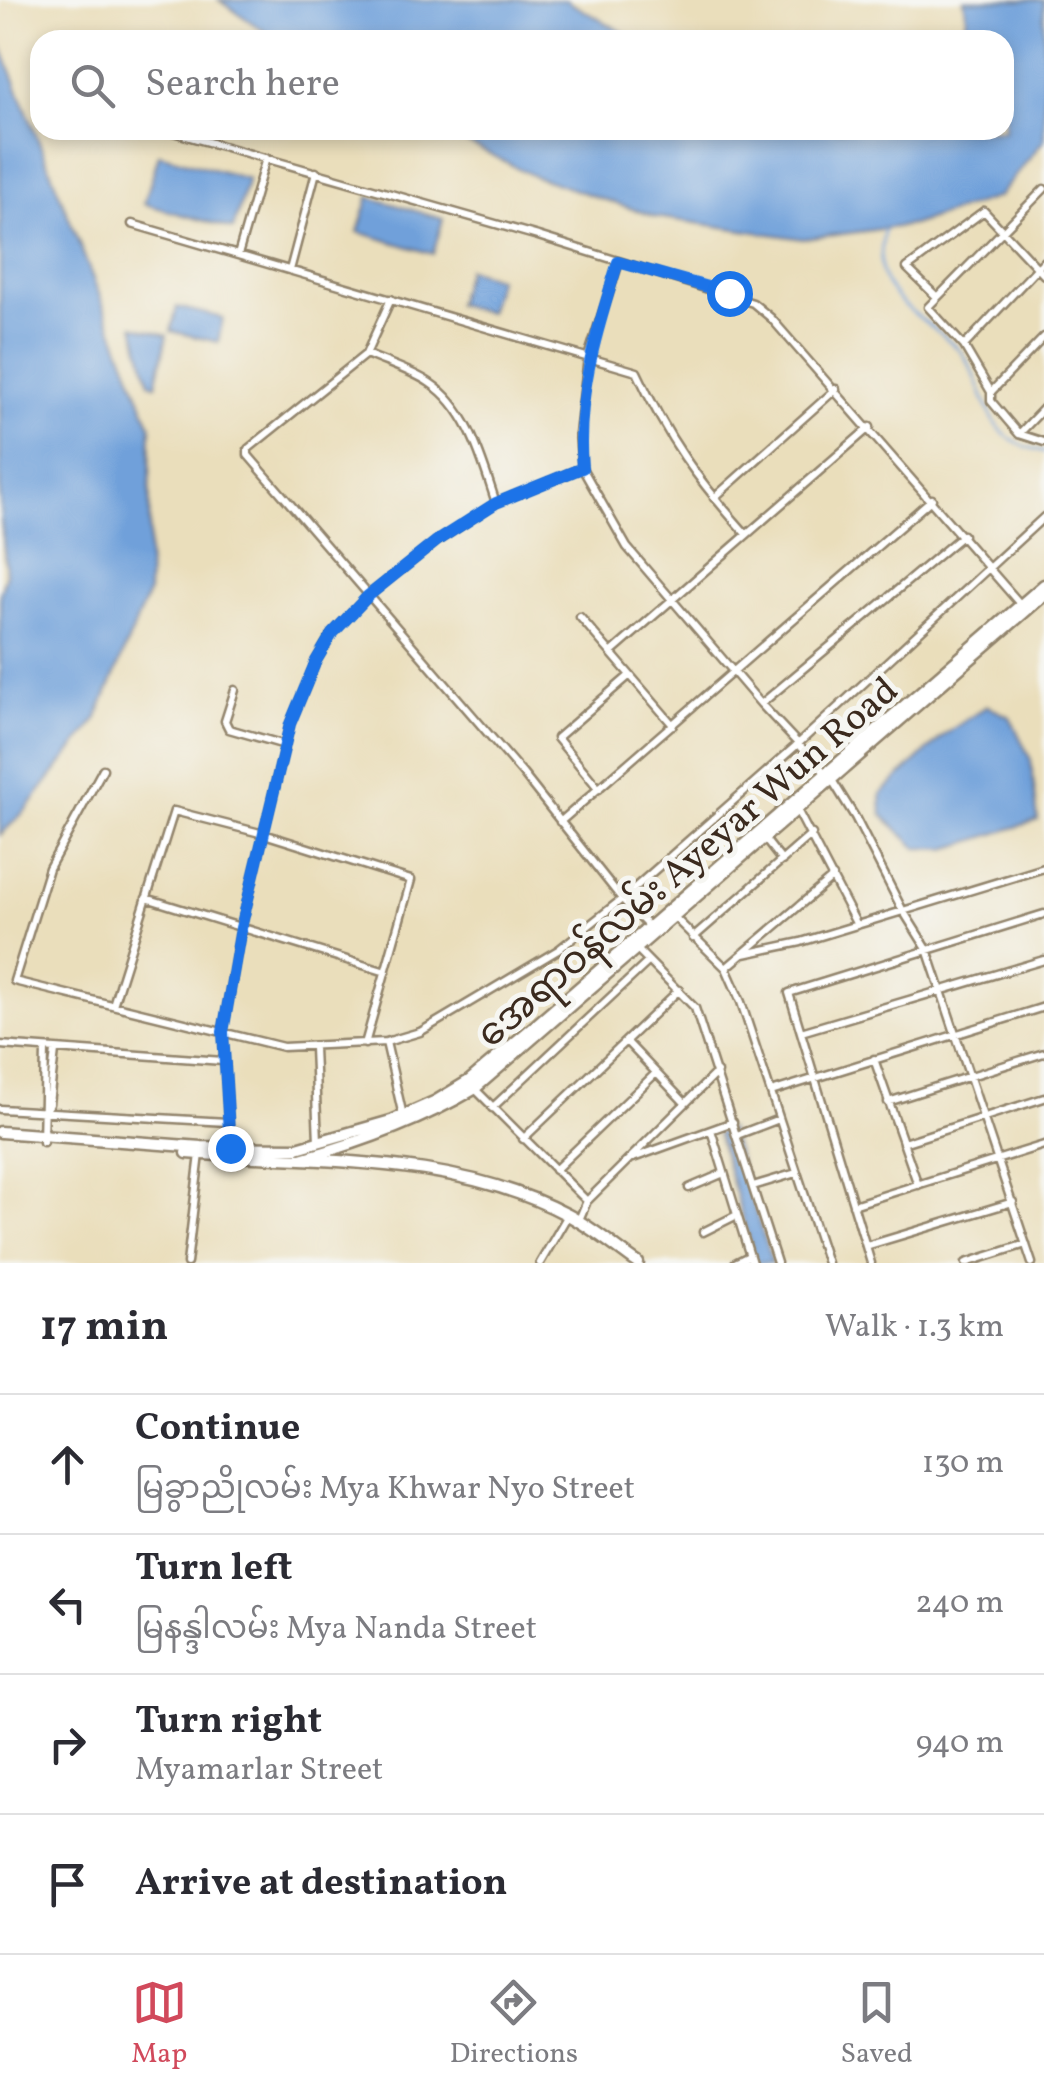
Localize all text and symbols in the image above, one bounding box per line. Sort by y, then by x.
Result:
search box [30,30,1014,140]
icon: search [65,58,120,113]
text: Search here [145,59,340,112]
route start [707,271,753,317]
street label: အေရာဝန်လမ်း Ayeyar Wun Road [465,664,912,1063]
route end [208,1126,254,1172]
text: 17 min [40,1299,168,1358]
text: Walk · 1.3 km [825,1306,1004,1350]
text: Continue [135,1403,300,1456]
icon: ahead [40,1437,95,1492]
text: 130 m [922,1442,1004,1486]
text: မြခွာညိုလမ်း Mya Khwar Nyo Street [135,1468,635,1512]
text: Turn left [135,1543,292,1596]
icon: left [40,1577,95,1632]
text: 240 m [915,1582,1004,1626]
text: မြနန္ဒါလမ်း Mya Nanda Street [135,1608,537,1652]
text: Turn right [135,1696,322,1749]
icon: right [40,1717,95,1772]
text: 940 m [916,1722,1004,1766]
text: Myamarlar Street [135,1749,383,1793]
icon: arrive [40,1857,95,1912]
text: Arrive at destination [135,1858,508,1911]
tab: Map [131,1975,187,2074]
tab: Directions [450,1975,578,2074]
tab: Saved [841,1975,913,2074]

